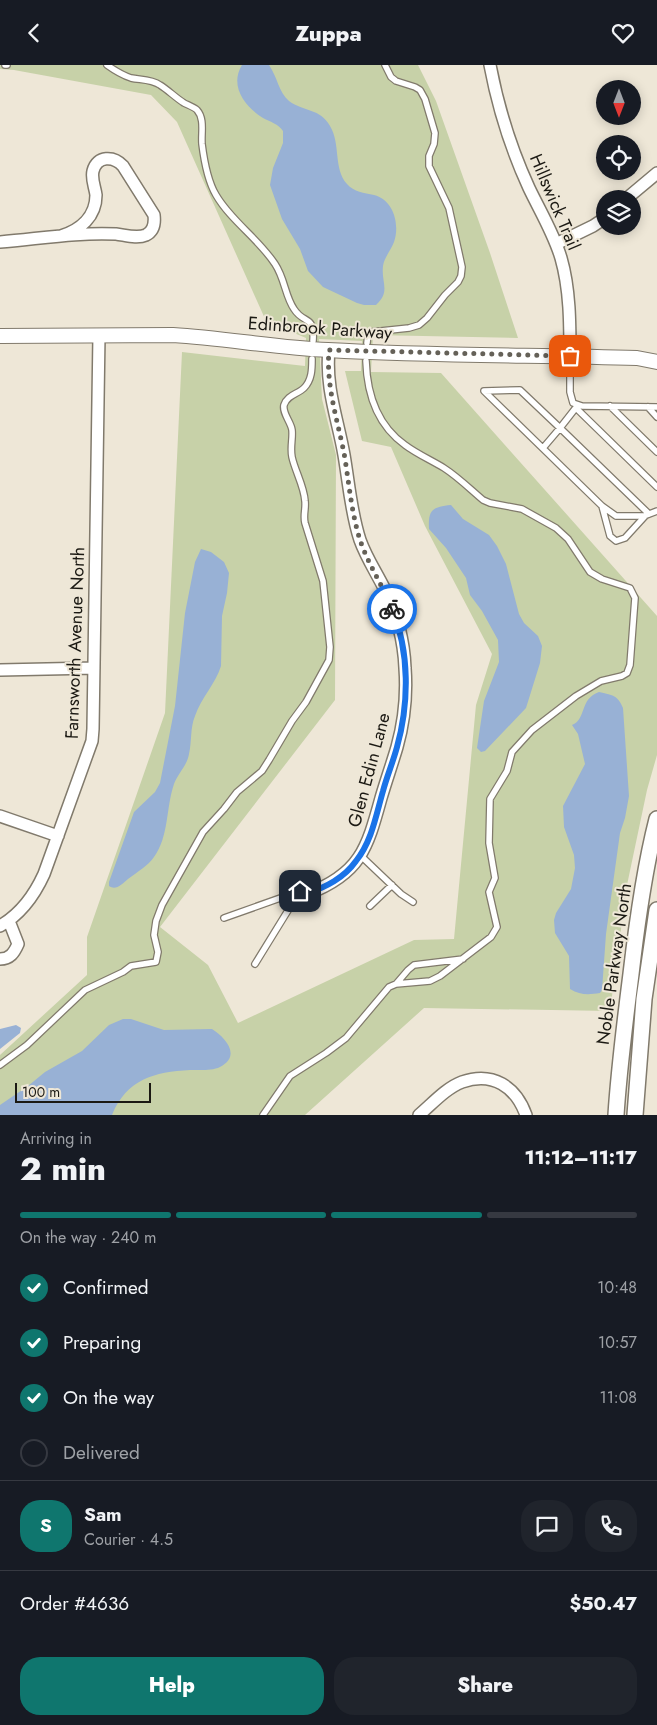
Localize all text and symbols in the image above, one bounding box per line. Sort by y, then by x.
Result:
text: Zuppa [295,17,362,49]
icon: back [20,19,48,47]
icon: heart [609,19,637,47]
north arrow [596,80,641,125]
map controls [596,80,641,235]
button: locate [596,135,641,180]
street label: Hillswick Trail [523,150,587,254]
button: layers [596,190,641,235]
street label: Edinbrook Parkway [247,310,393,346]
pin [549,335,591,377]
icon: bag [556,342,584,370]
street label: Farnsworth Avenue North [59,546,91,740]
courier [367,584,417,634]
icon: bike [378,595,406,623]
street label: Glen Edin Lane [341,710,397,830]
pin [279,870,321,912]
icon: home [286,877,314,905]
street label: Noble Parkway North [590,881,638,1047]
scale bar [15,1080,151,1103]
text: 100 m [22,1082,60,1102]
text: Arriving in [20,1127,92,1150]
text: 11:12–11:17 [524,1144,637,1171]
text: 2 min [20,1146,106,1192]
text: On the way · 240 m [20,1226,156,1249]
icon: check [20,1274,48,1302]
text: Confirmed [63,1274,149,1301]
text: 10:48 [597,1276,637,1299]
icon: check [20,1329,48,1357]
text: Preparing [63,1329,141,1356]
text: 10:57 [598,1331,637,1354]
icon: check [20,1384,48,1412]
text: On the way [63,1384,154,1411]
text: 11:08 [599,1386,637,1409]
text: Delivered [63,1439,140,1466]
button: chat [521,1500,573,1552]
button: phone [585,1500,637,1552]
text: Sam [84,1501,122,1528]
text: S [40,1512,52,1539]
text: Courier · 4.5 [84,1528,173,1551]
text: Order #4636 [20,1590,129,1617]
text: $50.47 [570,1590,637,1617]
button: Help [20,1657,324,1715]
button: Share [334,1657,637,1715]

